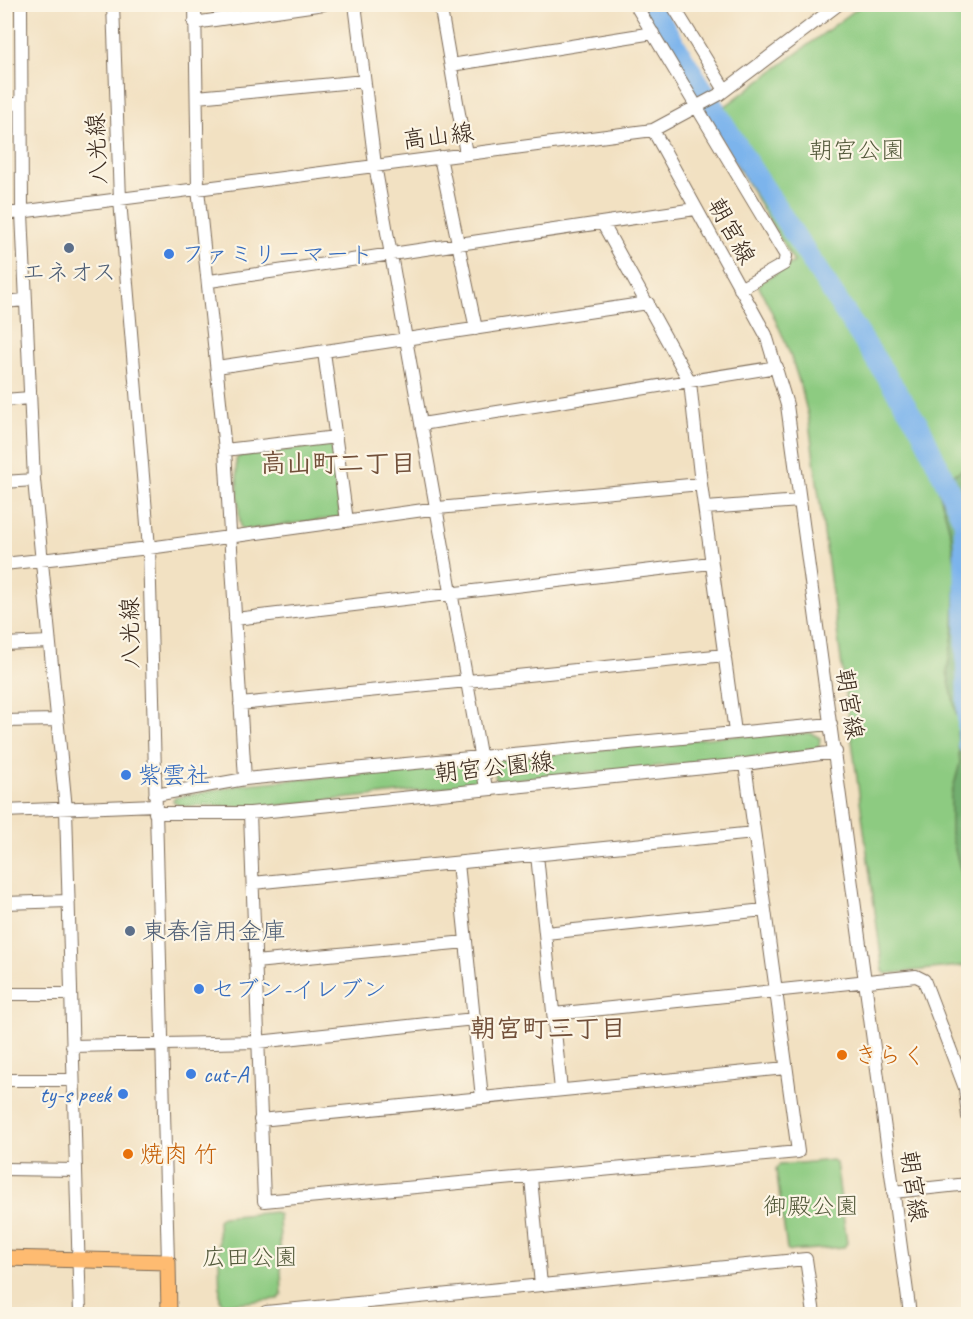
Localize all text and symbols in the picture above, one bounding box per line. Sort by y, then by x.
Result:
street label: 八光線 [80,112,114,186]
street label: 高山線 [400,117,476,155]
park label: 朝宮公園 [809,135,905,165]
street label: 朝宮線 [701,192,763,270]
place label: ファミリーマート [181,239,373,269]
marker: エネオス [62,241,76,255]
marker: ファミリーマート [162,247,176,261]
place label: エネオス [22,257,116,287]
district label: 高山町二丁目 [260,447,416,480]
street label: 八光線 [114,597,146,669]
street label: 朝宮線 [830,666,870,742]
street label: 朝宮公園線 [433,746,555,788]
place label: 紫雲社 [138,760,210,790]
marker: 紫雲社 [119,768,133,782]
place label: 東春信用金庫 [142,916,286,946]
marker: 東春信用金庫 [123,924,137,938]
place label: セブン-イレブン [211,974,387,1004]
marker: セブン-イレブン [192,982,206,996]
district label: 朝宮町三丁目 [470,1012,626,1045]
place label: きらく [854,1040,926,1070]
marker: きらく [835,1048,849,1062]
place label: cut-A [203,1059,249,1089]
marker: cut-A [184,1067,198,1081]
place label: ty-s peek [40,1079,113,1109]
marker: ty-s peek [116,1087,130,1101]
place label: 焼肉 竹 [140,1139,218,1169]
marker: 焼肉 竹 [121,1147,135,1161]
street label: 朝宮線 [894,1148,934,1224]
park label: 御殿公園 [763,1191,859,1221]
park label: 広田公園 [202,1242,298,1272]

